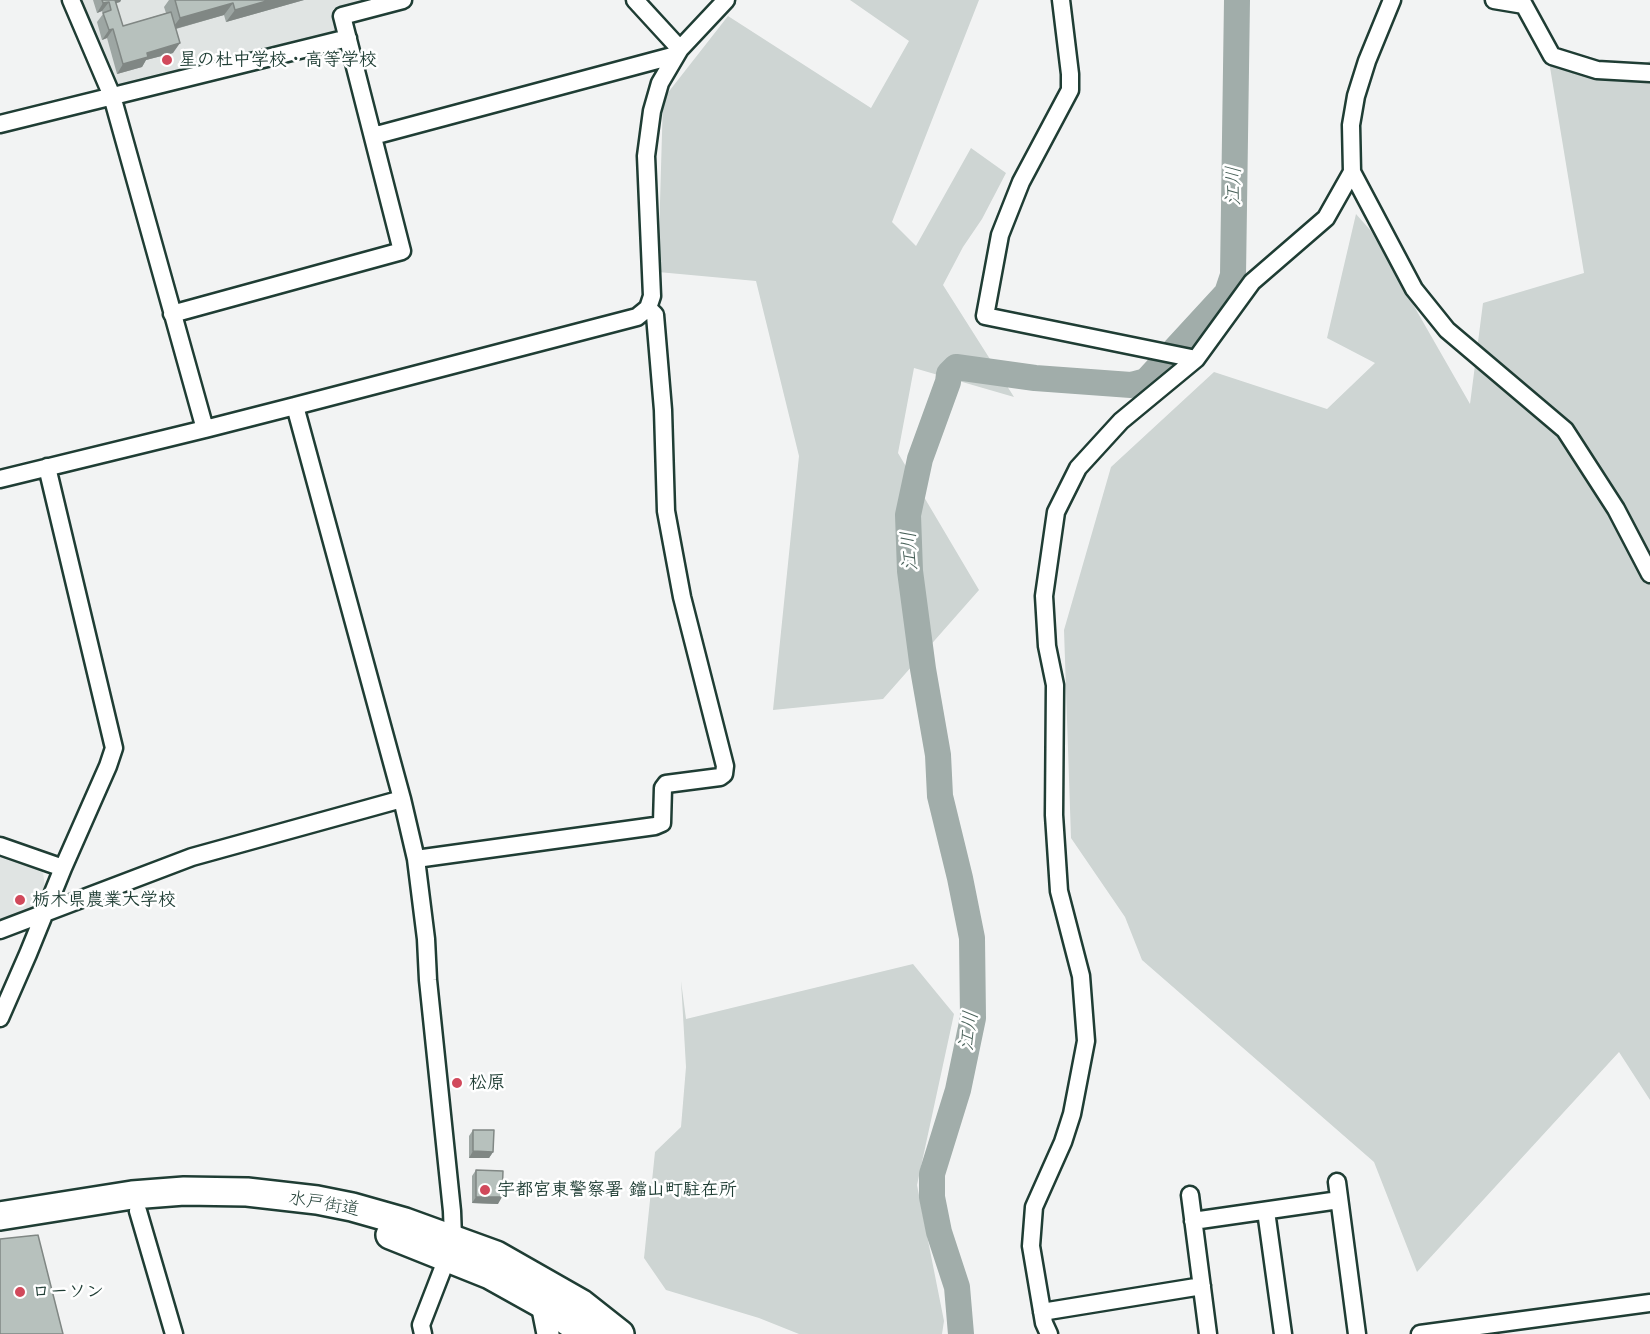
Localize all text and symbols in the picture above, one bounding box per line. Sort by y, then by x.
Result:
place label: 星の杜中学校・高等学校 [179,49,377,71]
marker: 星の杜中学校・高等学校 [160,53,174,67]
water label: 江川 [1222,166,1246,206]
water label: 江川 [897,530,923,572]
place label: 栃木県農業大学校 [32,889,176,911]
marker: 栃木県農業大学校 [13,893,27,907]
water label: 江川 [954,1010,984,1052]
place label: 松原 [469,1072,505,1094]
marker: 松原 [450,1076,464,1090]
place label: 宇都宮東警察署 鐺山町駐在所 [497,1179,737,1201]
marker: 宇都宮東警察署 鐺山町駐在所 [478,1183,492,1197]
street label: 水戸街道 [287,1187,361,1221]
place label: ローソン [32,1281,104,1303]
marker: ローソン [13,1285,27,1299]

